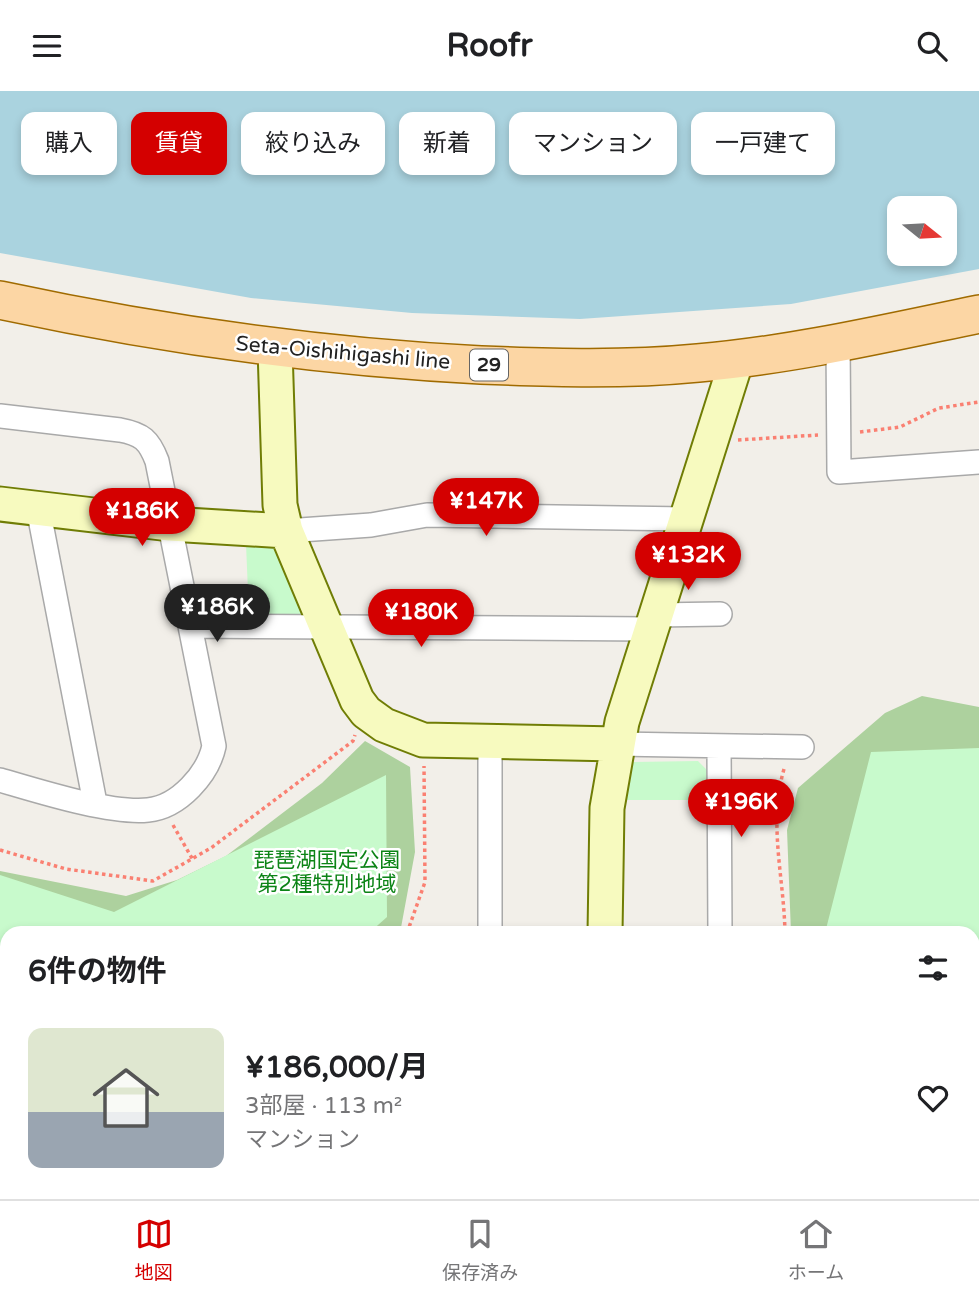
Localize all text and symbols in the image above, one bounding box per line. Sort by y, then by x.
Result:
icon: menu [28,27,66,65]
text: Roofr [446,27,533,65]
icon: search [913,27,951,65]
chip: 購入 [21,112,117,175]
chip: 賃貸 [131,112,227,175]
chip: 絞り込み [241,112,385,175]
chip: 新着 [399,112,495,175]
chip: マンション [509,112,677,175]
chip: 一戸建て [691,112,835,175]
north arrow [887,196,957,266]
map controls [887,196,957,266]
street label: Seta-Oishihigashi line [235,331,451,375]
road number: 29 [470,349,508,381]
pin: ¥147K [437,479,535,538]
text: ¥147K [449,487,523,515]
pin: ¥186K [93,489,191,548]
text: ¥186K [105,497,179,525]
pin: ¥132K [639,533,737,592]
text: ¥132K [651,541,725,569]
pin: ¥186K [168,585,266,644]
pin: ¥180K [372,589,470,649]
text: ¥186K [180,593,254,621]
text: ¥180K [384,598,458,626]
pin: ¥196K [692,779,790,839]
text: ¥196K [704,788,778,816]
park label: 琵琶湖国定公園 第2種特別地域 [254,848,401,897]
icon: filters [914,949,952,987]
text: 6件の物件 [28,953,167,990]
text: ¥186,000/月 [245,1049,429,1086]
icon: home [84,1056,168,1140]
icon: heart [914,1079,952,1117]
text: 3部屋 · 113 m² [245,1092,402,1120]
text: マンション [245,1126,360,1154]
tab: 地図 [135,1215,173,1284]
tab: 保存済み [442,1215,518,1284]
tab: ホーム [788,1215,844,1284]

